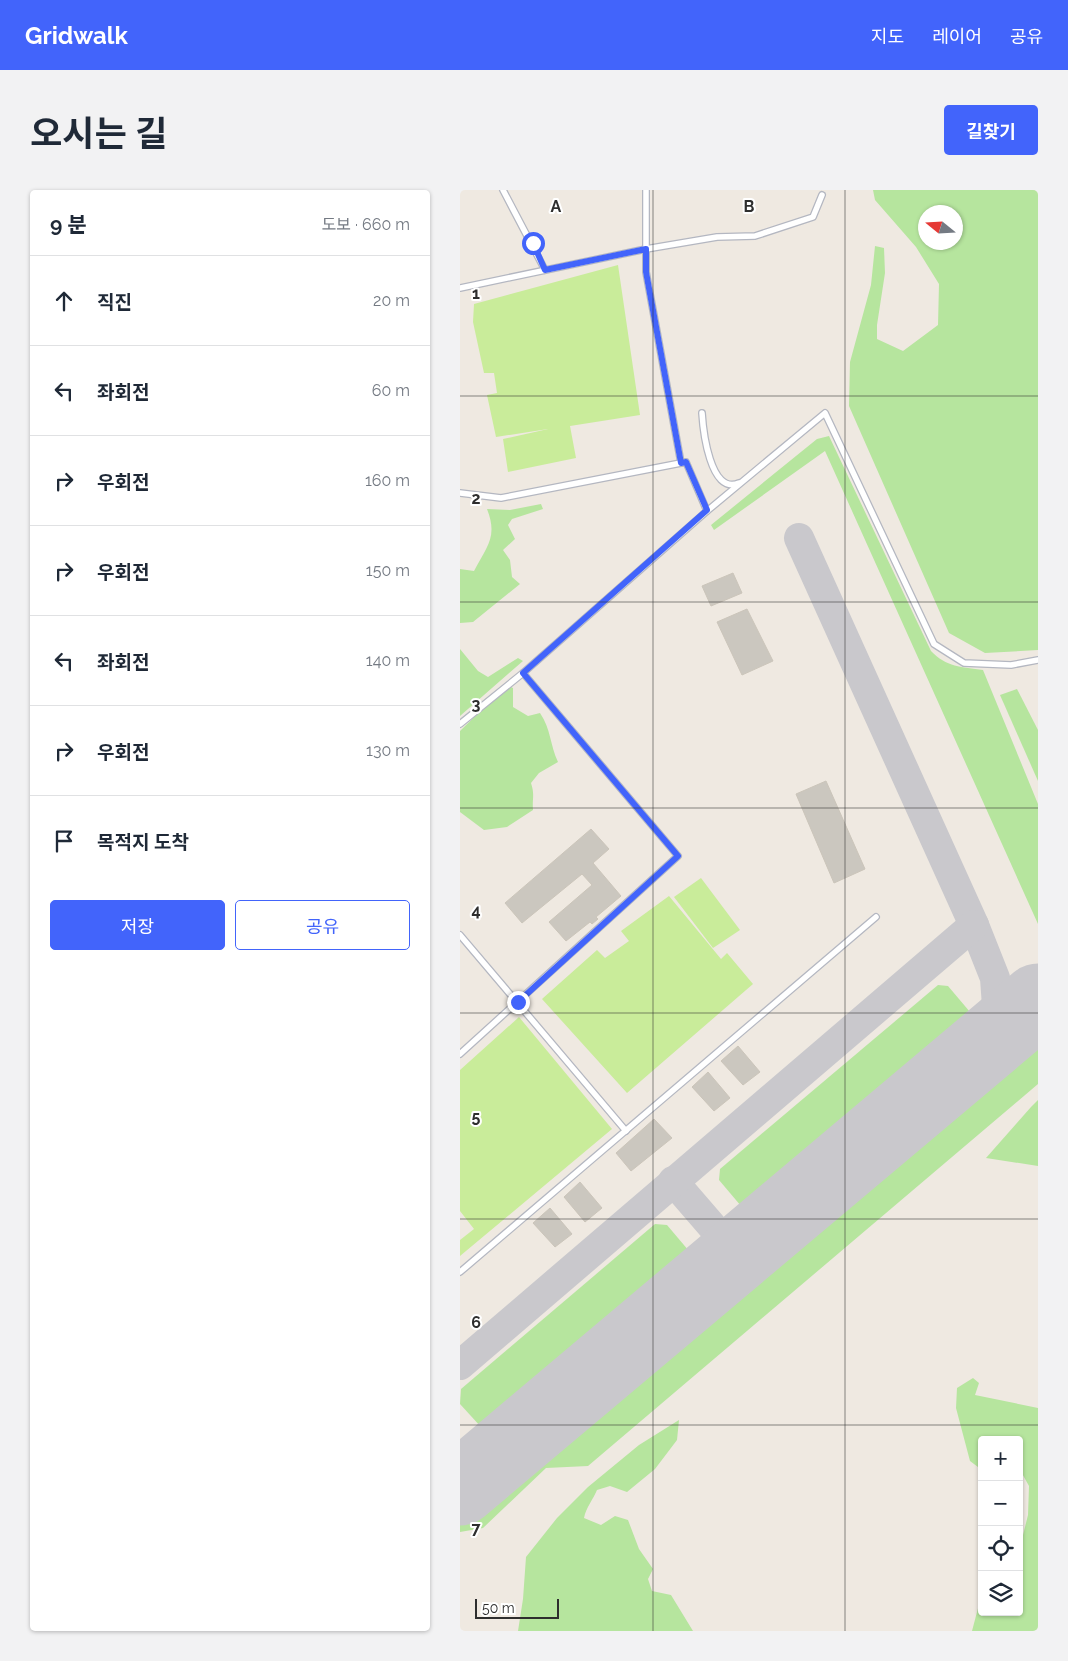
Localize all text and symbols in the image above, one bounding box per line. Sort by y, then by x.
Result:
text: Gridwalk [25,21,128,50]
text: 지도 [871,26,904,47]
text: 레이어 [932,26,982,47]
text: 공유 [1010,26,1043,47]
button: 길찾기 [944,105,1038,155]
text: 오시는 길 [30,113,167,154]
text: A [551,197,562,216]
text: B [744,197,755,216]
north arrow [918,205,963,250]
text: 9 분 [50,212,87,237]
text: 도보 · 660 m [322,215,410,234]
route start [522,232,545,255]
text: 1 [472,284,480,303]
icon: ahead [50,287,78,315]
text: 직진 [97,291,132,313]
text: 20 m [373,291,410,310]
icon: left [50,377,78,405]
text: 좌회전 [97,381,149,403]
text: 60 m [372,381,410,400]
icon: right [50,467,78,495]
text: 우회전 [97,471,149,493]
text: 160 m [365,471,410,490]
text: 2 [471,489,481,508]
icon: right [50,557,78,585]
text: 우회전 [97,561,149,583]
text: 150 m [366,561,410,580]
icon: left [50,647,78,675]
text: 좌회전 [97,651,149,673]
text: 140 m [366,651,410,670]
text: 3 [472,695,481,714]
icon: right [50,737,78,765]
text: 우회전 [97,741,149,763]
text: 130 m [366,741,410,760]
icon: arrive [50,827,78,855]
text: 목적지 도착 [97,831,189,853]
button: 저장 [50,900,225,950]
button: 공유 [235,900,410,950]
text: 4 [471,901,481,920]
route end [507,991,530,1014]
text: 5 [472,1107,481,1126]
text: 6 [471,1313,481,1332]
map controls [978,1436,1023,1616]
button: + [978,1436,1023,1481]
button: − [978,1481,1023,1526]
text: 7 [472,1519,481,1538]
button: locate [978,1526,1023,1571]
button: layers [978,1571,1023,1616]
scale bar [475,1596,559,1619]
text: 50 m [482,1600,515,1616]

